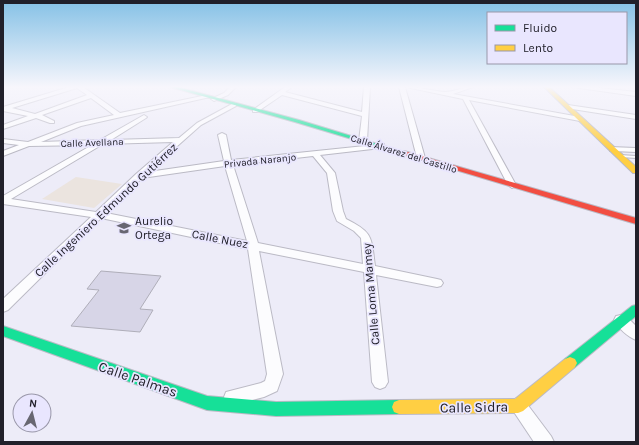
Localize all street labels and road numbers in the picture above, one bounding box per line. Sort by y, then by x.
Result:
street label: Calle Álvarez del Castillo [349,132,458,176]
street label: Calle Avellana [60,136,124,150]
street label: Calle Ingeniero Edmundo Gutiérrez [32,140,180,280]
street label: Privada Naranjo [223,151,297,171]
street label: Calle Nuez [191,227,250,251]
street label: Calle Loma Mamey [360,242,382,346]
street label: Calle Palmas [96,358,179,401]
street label: Calle Sidra [440,398,508,417]

